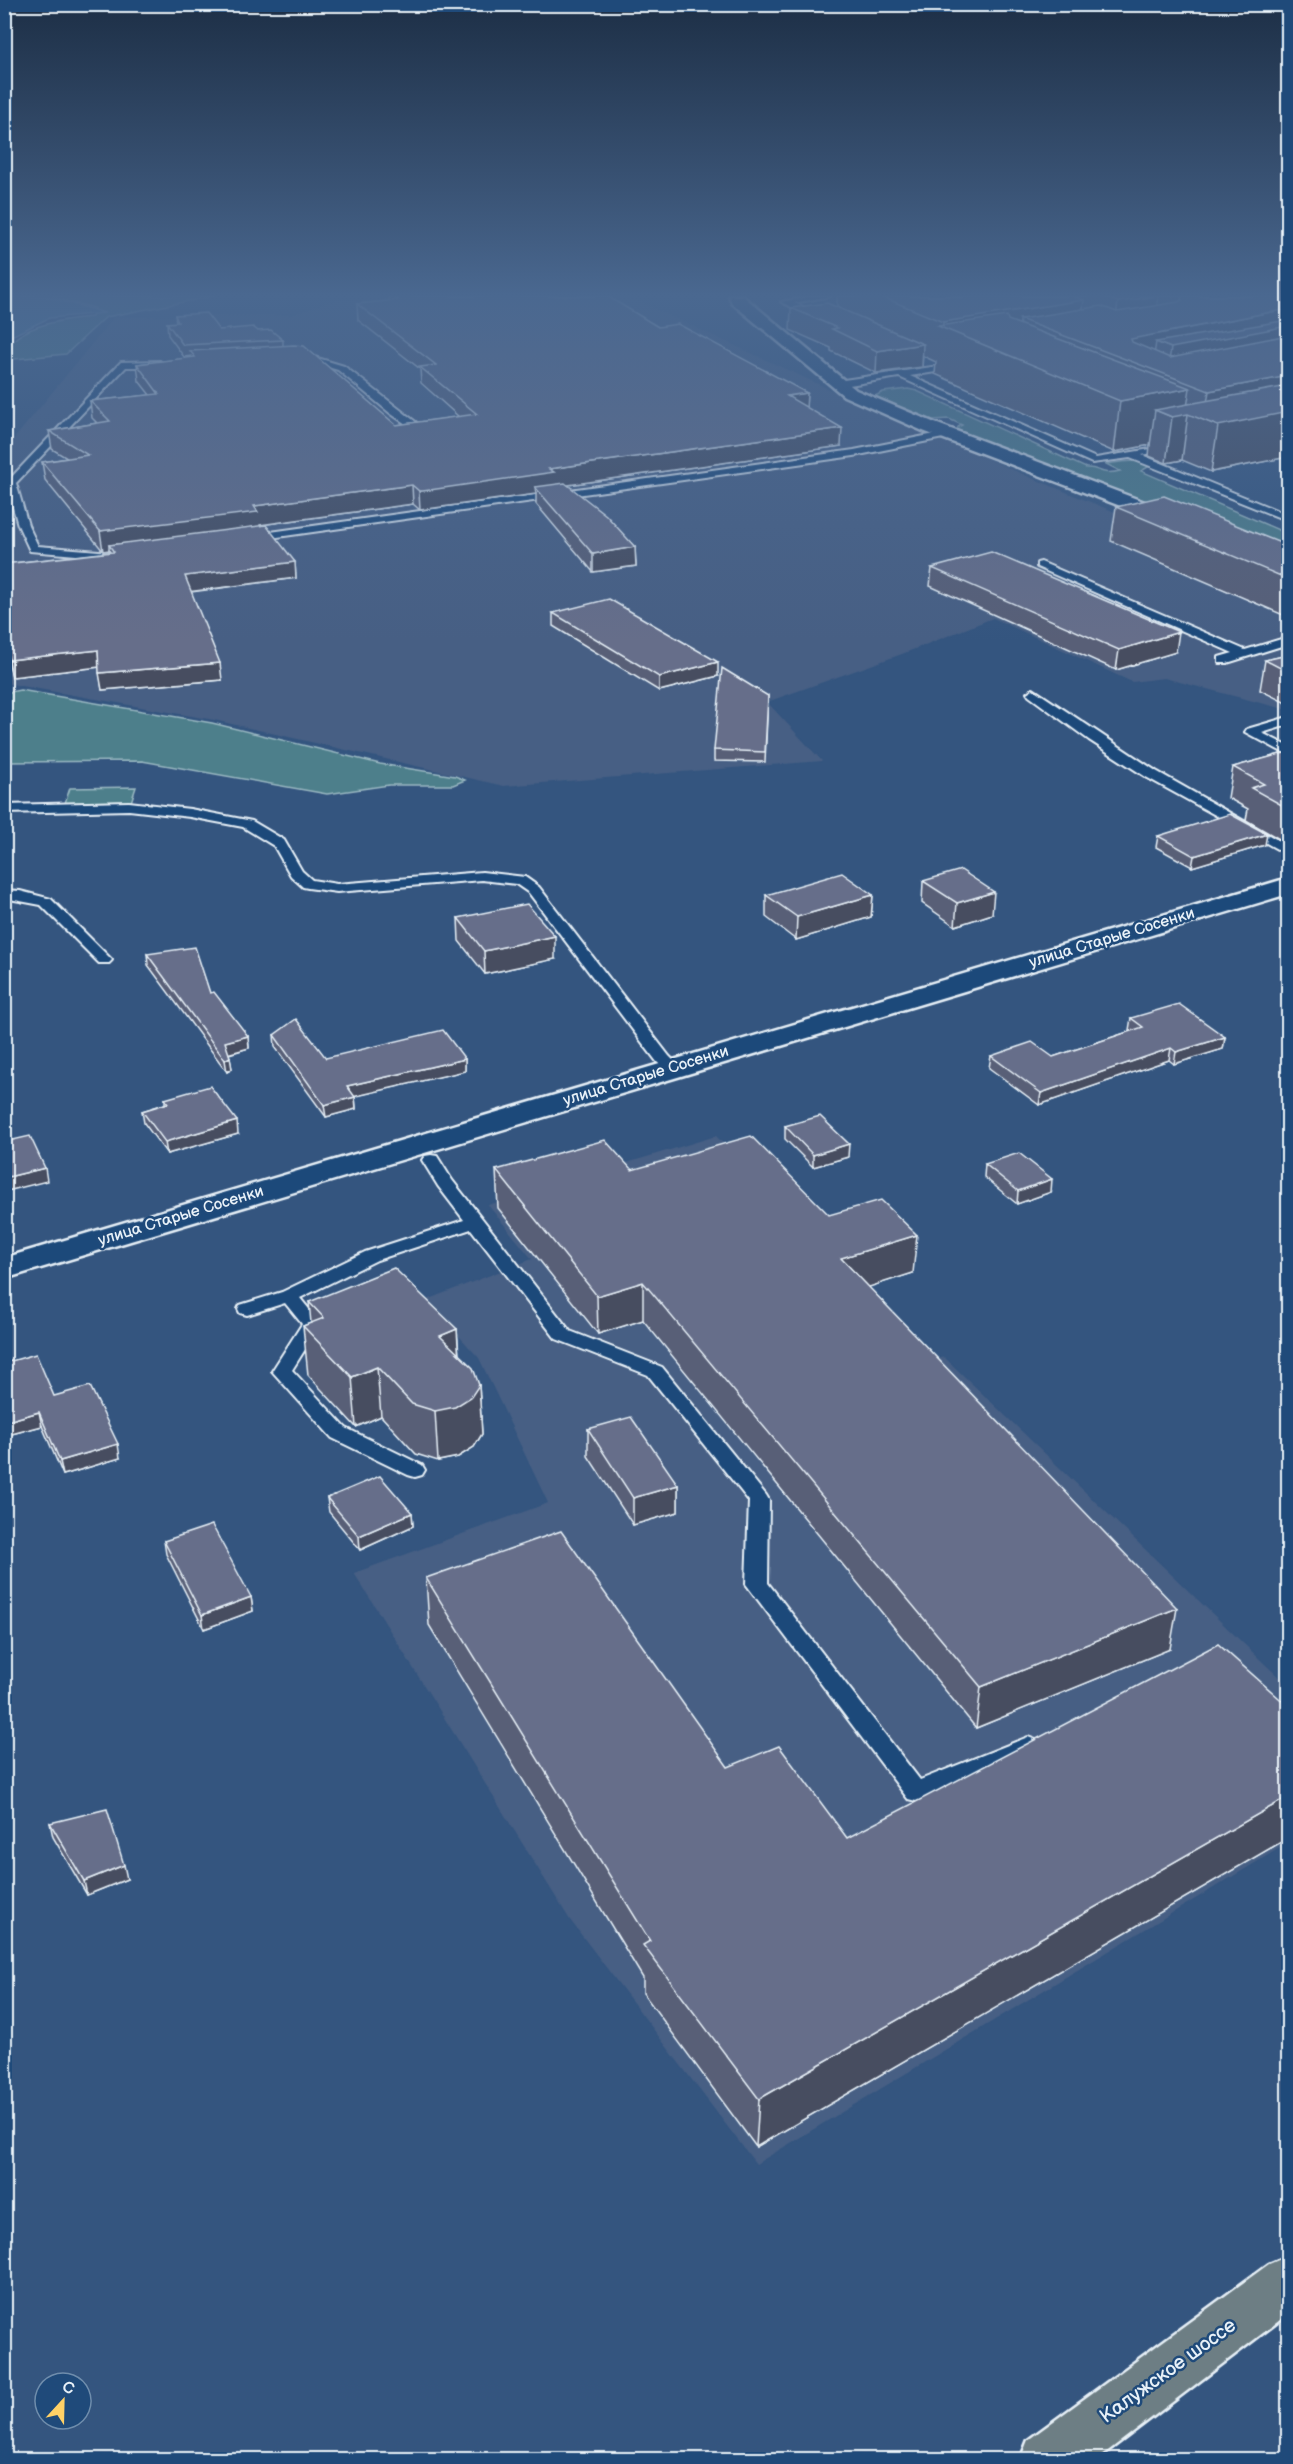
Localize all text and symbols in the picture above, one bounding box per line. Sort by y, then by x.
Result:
street label: улица Старые Сосенки [1027,904,1197,972]
street label: улица Старые Сосенки [561,1042,731,1110]
street label: улица Старые Сосенки [96,1182,266,1250]
street label: Калужское шоссе [1095,2313,1241,2429]
north arrow [33,2371,93,2431]
text: С [59,2378,77,2399]

